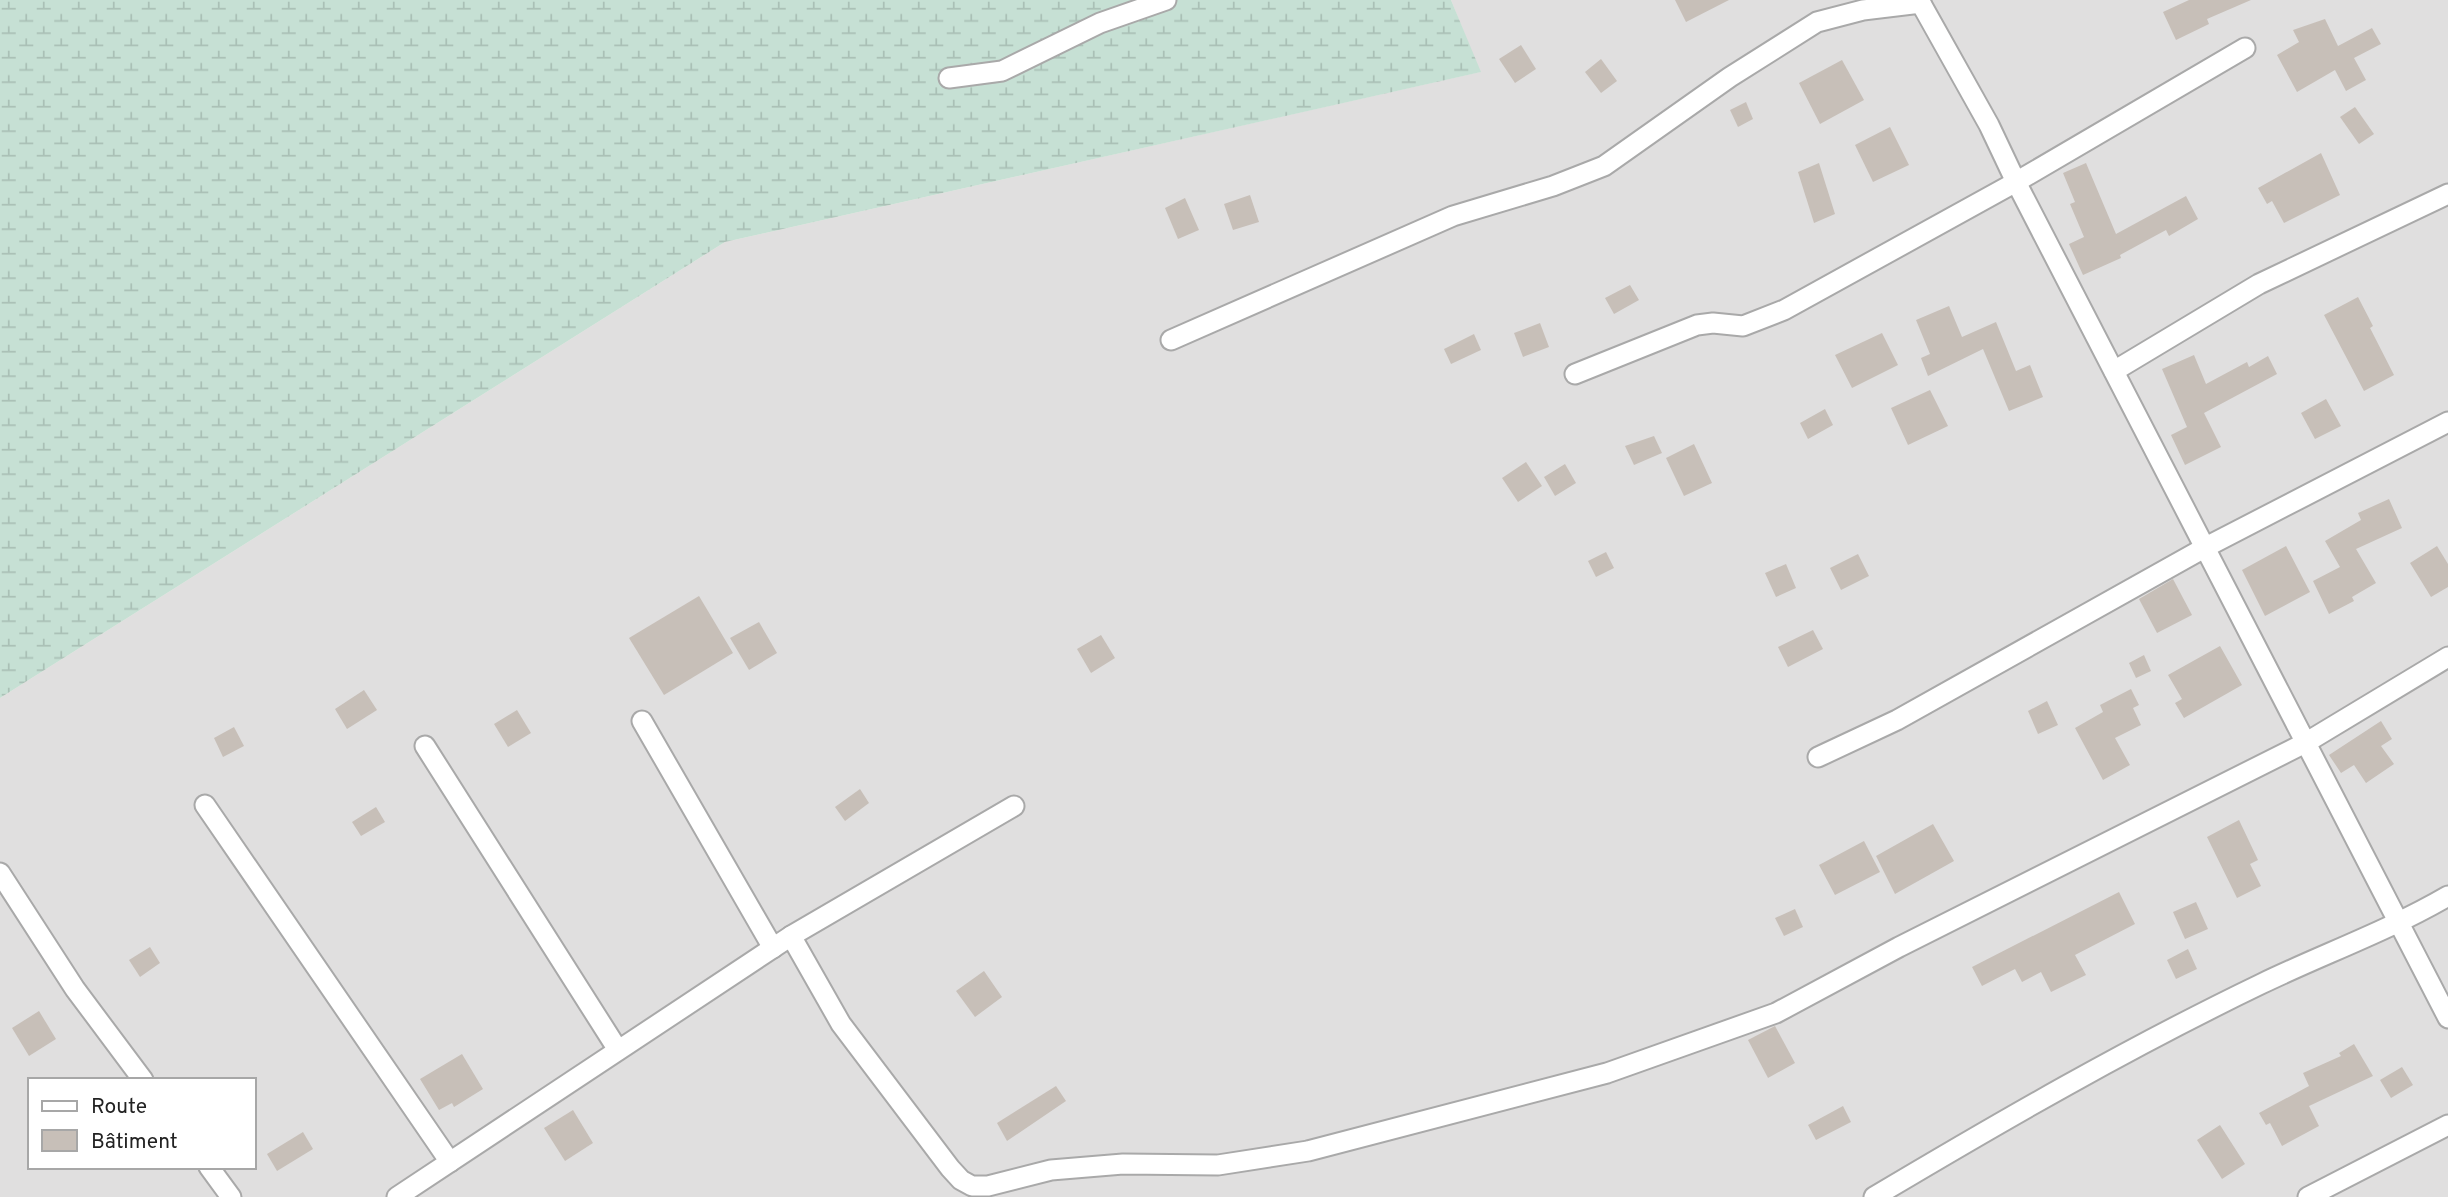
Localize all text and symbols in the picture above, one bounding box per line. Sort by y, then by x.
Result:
legend [28,1078,256,1169]
text: Route [91,1094,147,1121]
text: Bâtiment [91,1129,178,1156]

